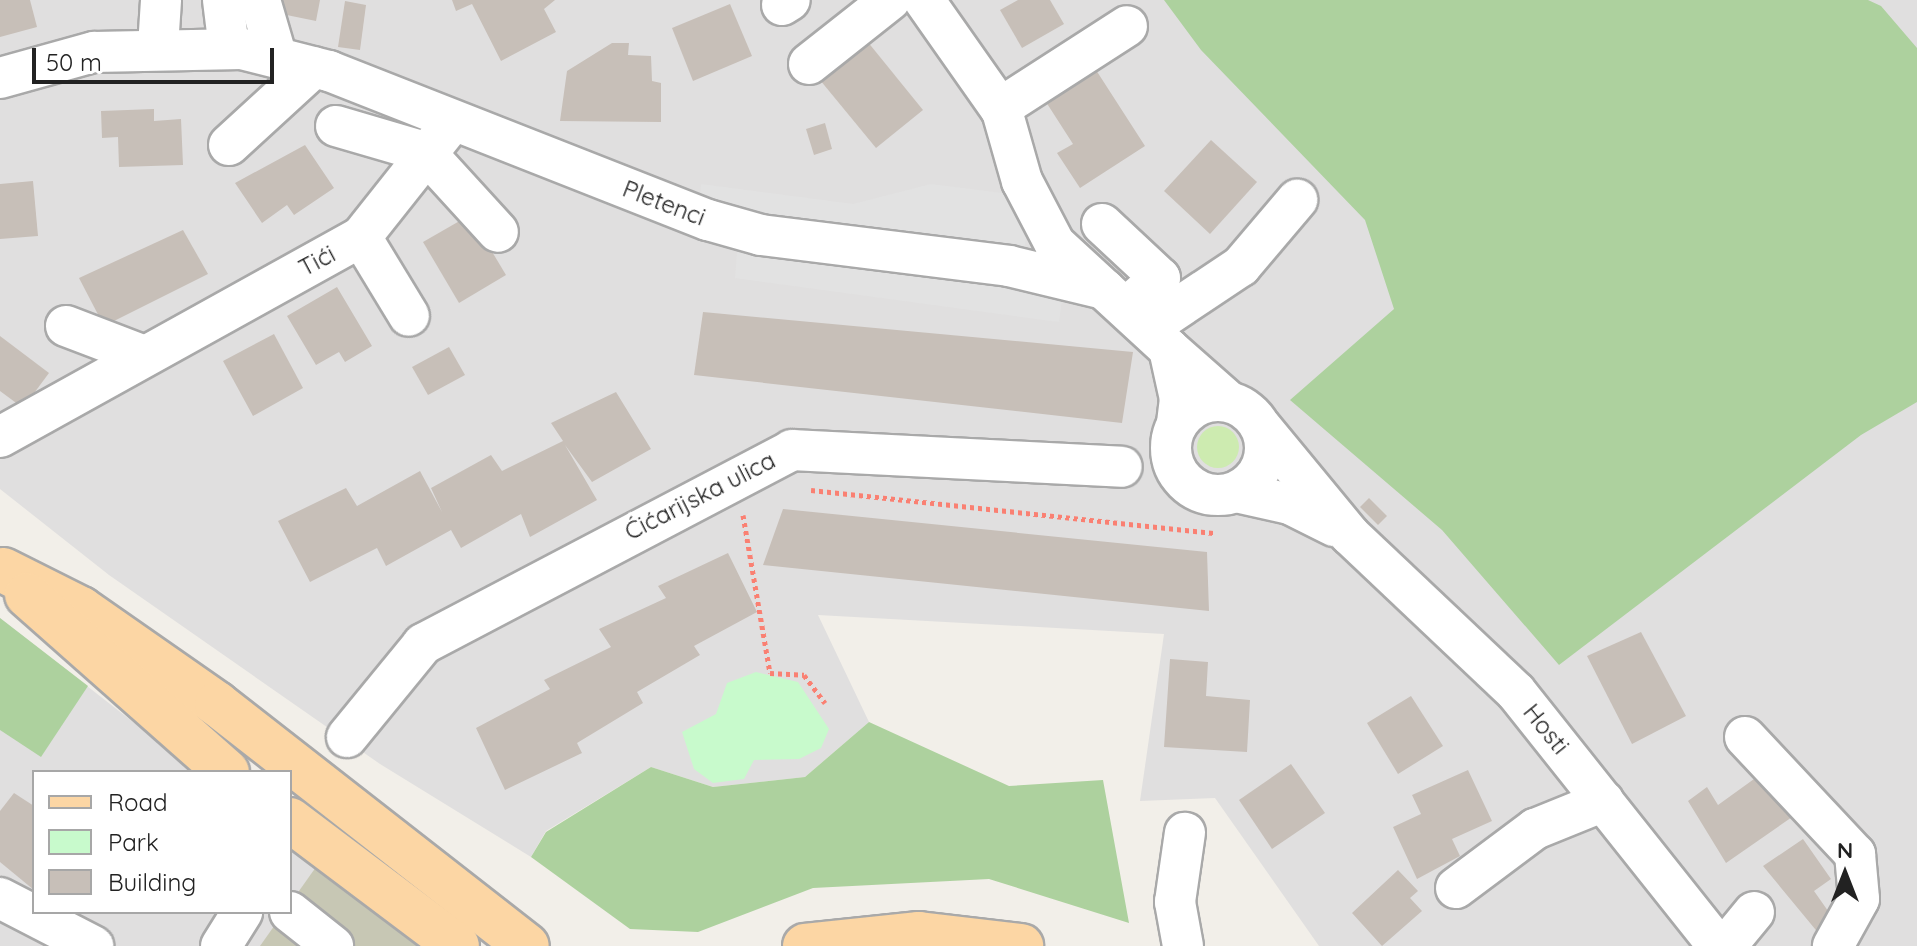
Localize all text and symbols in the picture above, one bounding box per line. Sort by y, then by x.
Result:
scale bar [36,32,278,82]
text: 50 m [46,47,102,77]
street label: Pletenci [619,174,709,232]
street label: Tići [294,240,340,282]
street label: Ćićarijska ulica [620,446,780,546]
street label: Hosti [1517,698,1575,760]
legend [32,770,292,914]
text: Road [108,787,168,817]
text: Park [108,827,159,857]
north arrow [1805,834,1885,914]
text: N [1837,836,1853,864]
text: Building [108,867,196,897]

